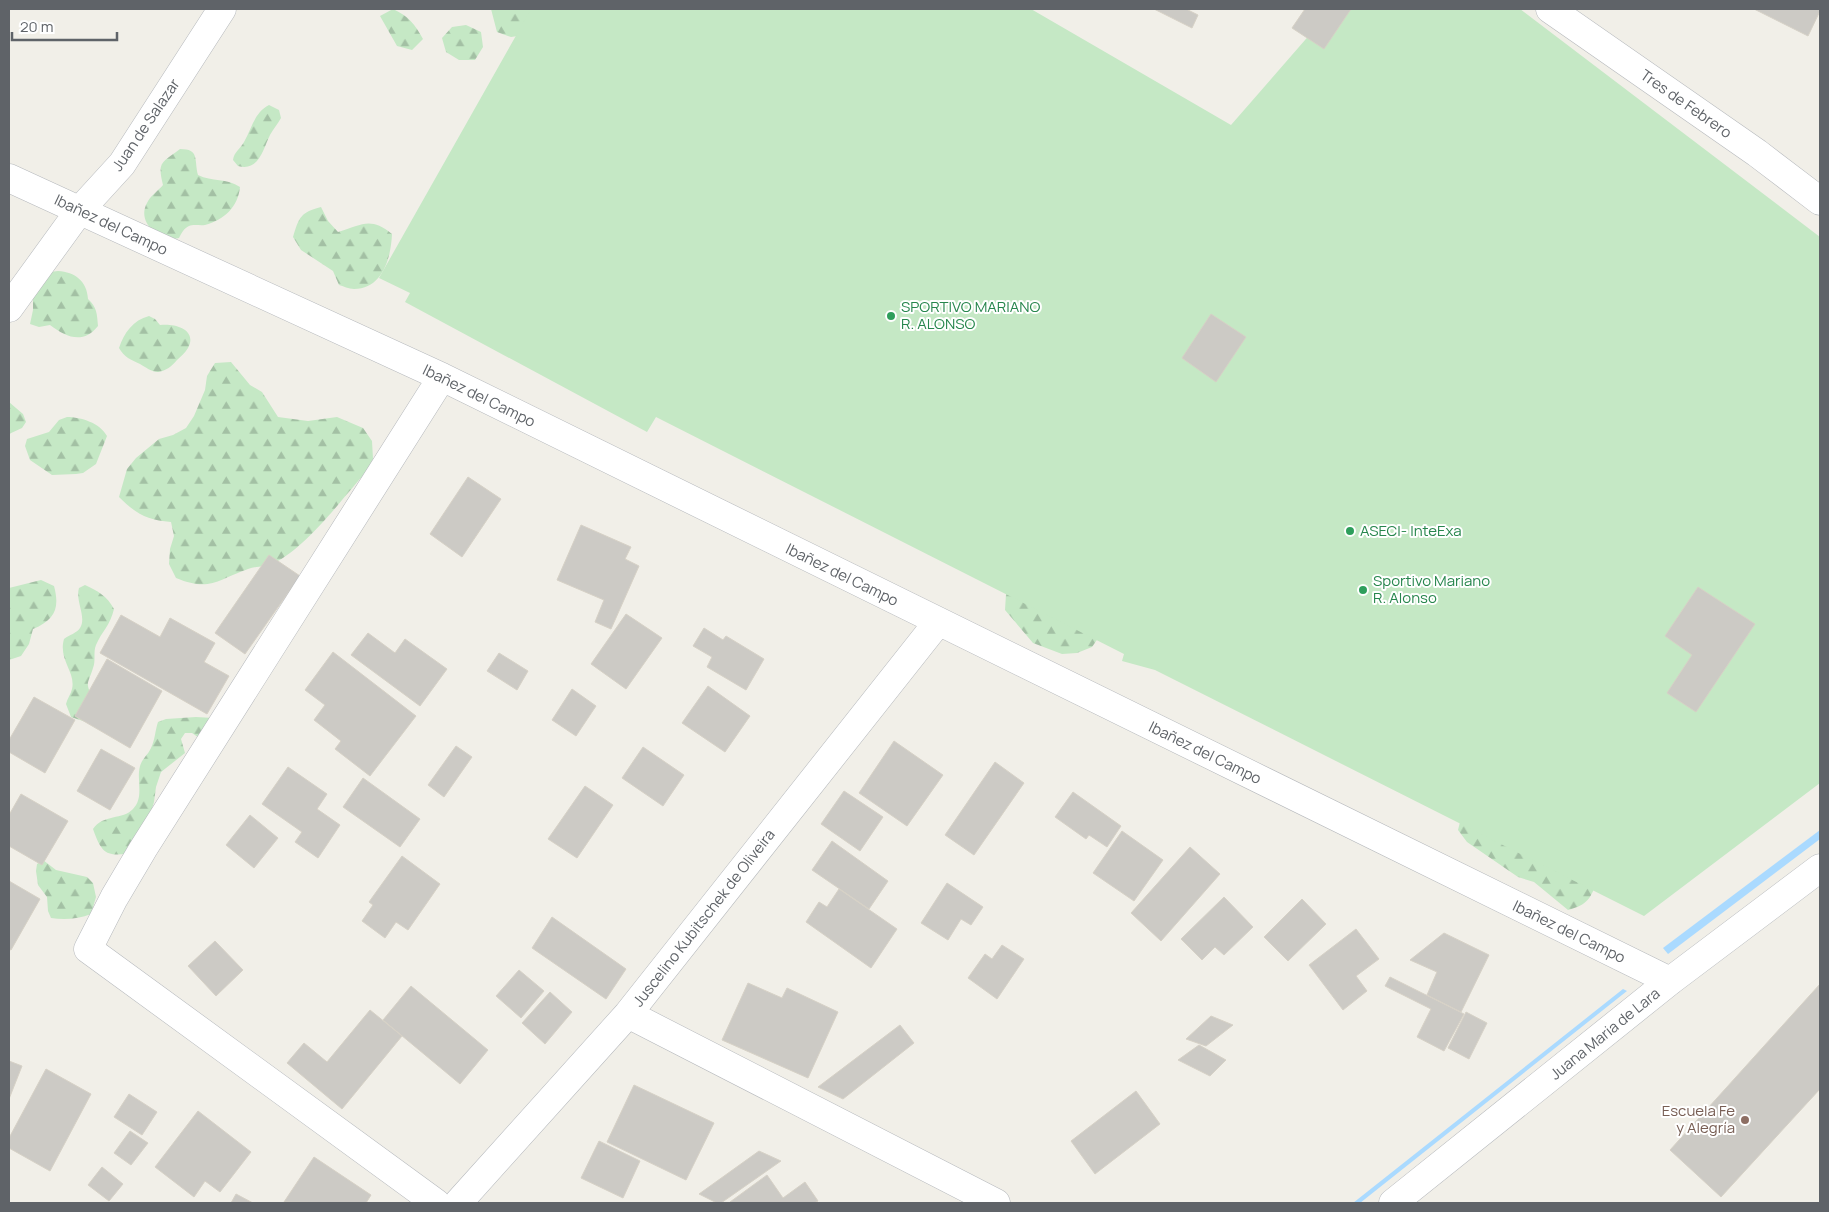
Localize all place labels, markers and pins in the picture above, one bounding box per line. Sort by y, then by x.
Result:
place label: SPORTIVO MARIANO R. ALONSO [901,296,1041,334]
marker: SPORTIVO MARIANO R. ALONSO [885,310,897,322]
place label: ASECI- InteExa [1360,520,1462,541]
marker: ASECI- InteExa [1344,525,1356,537]
place label: Sportivo Mariano R. Alonso [1373,570,1490,608]
marker: Sportivo Mariano R. Alonso [1357,584,1369,596]
place label: Escuela Fe y Alegría [1662,1100,1735,1138]
marker: Escuela Fe y Alegría [1739,1114,1751,1126]

